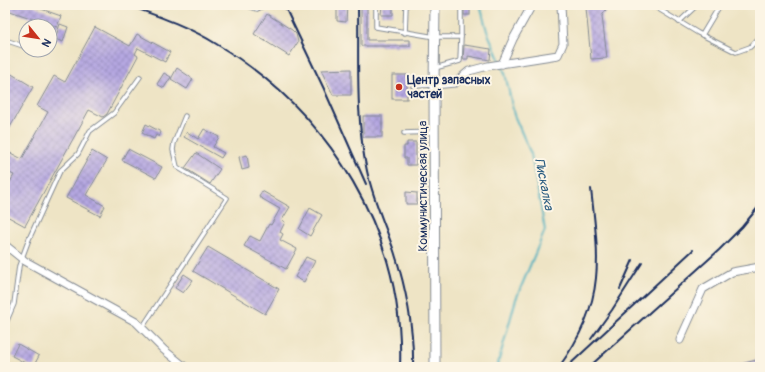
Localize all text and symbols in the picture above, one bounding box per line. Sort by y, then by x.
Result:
north arrow [18,18,58,58]
text: N [38,36,54,50]
place label: Центр запасных частей [407,73,491,102]
marker: Центр запасных частей [394,82,404,92]
street label: Коммунистическая улица [416,120,431,251]
water label: Пискалка [531,157,557,212]

